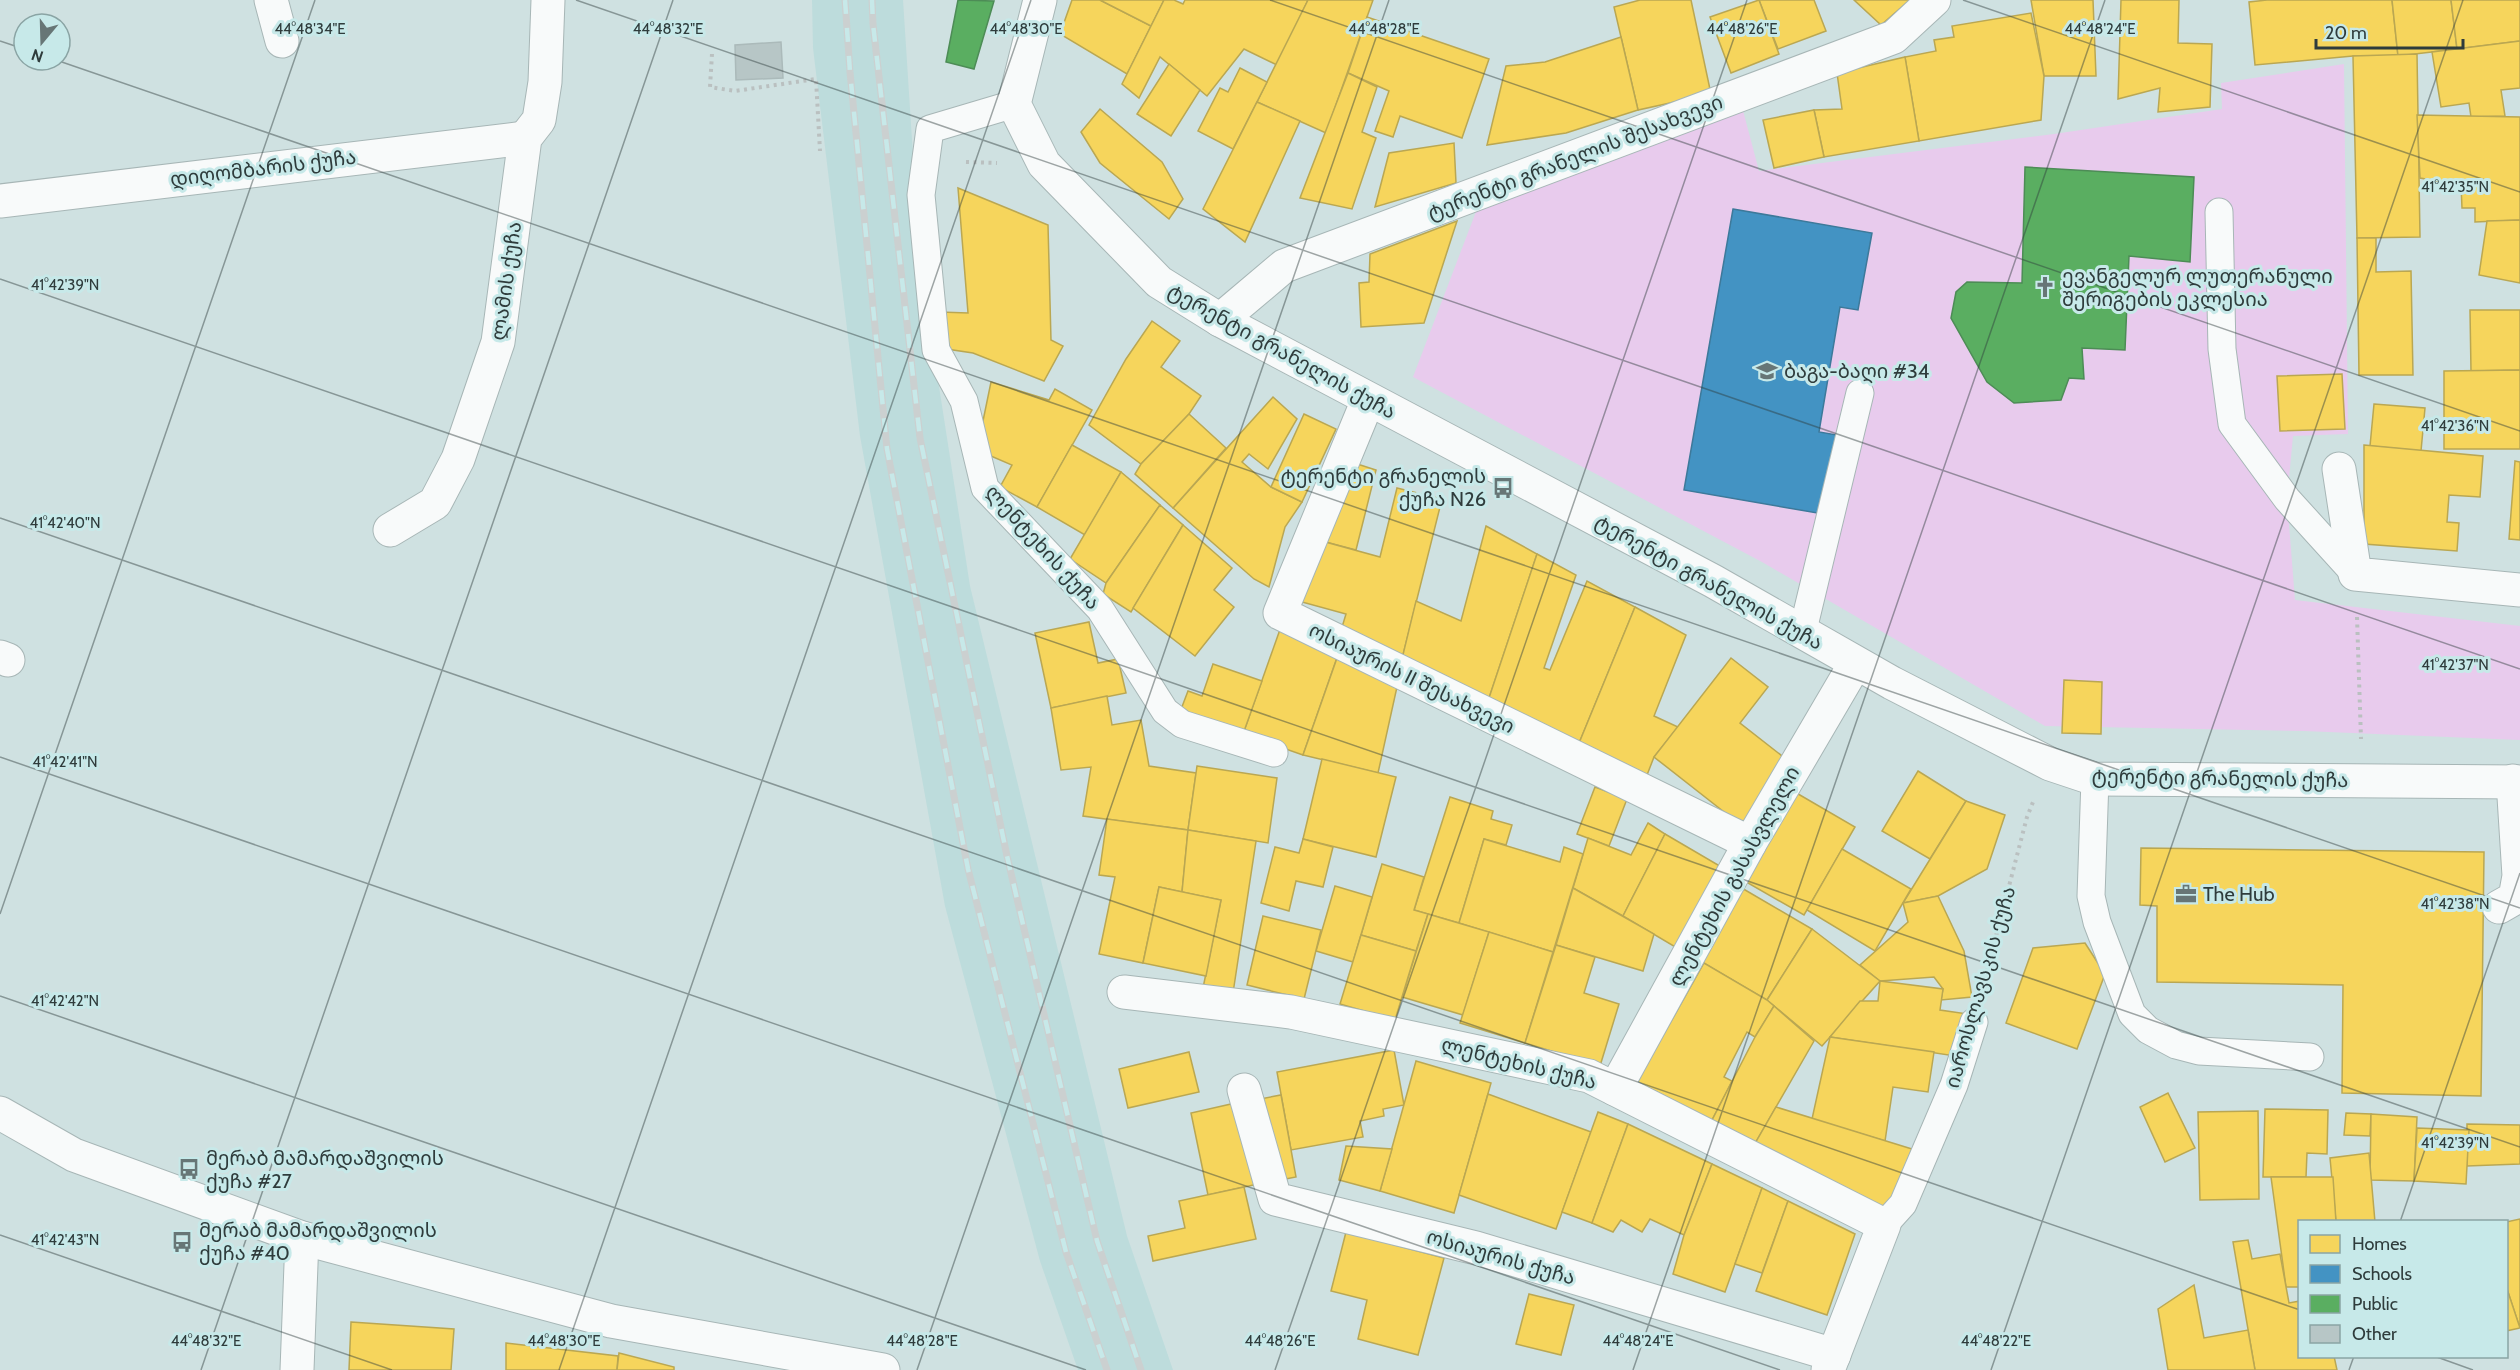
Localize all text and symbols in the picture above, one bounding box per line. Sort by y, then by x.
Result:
north arrow [12,12,72,72]
scale bar [2316,12,2463,50]
text: 44°48'34"E [274,20,346,38]
text: 44°48'32"E [633,20,703,38]
text: 44°48'30"E [989,20,1063,38]
text: 44°48'28"E [1348,20,1420,38]
text: 44°48'26"E [1707,20,1778,38]
text: 44°48'24"E [2065,20,2135,38]
text: 20 m [2325,22,2367,44]
text: N [29,45,46,67]
street label: ტერენტი გრანელის შესახვევი [1424,89,1726,225]
street label: დიღომბარის ქუჩა [169,145,358,192]
text: 41°42'35"N [2421,178,2489,196]
street label: ლამის ქუჩა [486,220,527,342]
place label: ევანგელურ ლუთერანული შერიგების ეკლესია [2062,264,2333,312]
church icon: ევანგელურ ლუთერანული შერიგების ეკლესია [2033,275,2057,299]
text: 41°42'39"N [31,276,99,294]
street label: ტერენტი გრანელის ქუჩა [1163,278,1400,425]
school or university icon: ბაგა-ბაღი #34 [1755,359,1779,383]
place label: ბაგა-ბაღი #34 [1784,359,1930,384]
text: 41°42'36"N [2421,417,2489,435]
place label: ტერენტი გრანელის ქუჩა N26 [1280,464,1486,511]
bus stop icon: ტერენტი გრანელის ქუჩა N26 [1491,476,1515,500]
street label: ლენტეხის ქუჩა [980,480,1105,615]
street label: ტერენტი გრანელის ქუჩა [1590,509,1827,656]
text: 41°42'40"N [30,514,100,532]
street label: ოსიაურის II შესახვევი [1305,618,1519,738]
text: 41°42'37"N [2421,656,2489,674]
text: 41°42'41"N [32,753,98,771]
street label: ლენტეხის გასასვლელი [1663,762,1805,991]
street label: ტერენტი გრანელის ქუჩა [2091,764,2349,793]
office icon: The Hub [2174,882,2198,906]
place label: The Hub [2203,882,2275,906]
street label: იაროსლავსკის ქუჩა [1940,883,2021,1091]
text: 41°42'38"N [2420,895,2490,913]
text: 41°42'42"N [31,992,99,1010]
street label: ლენტეხის ქუჩა [1439,1032,1599,1095]
text: 41°42'39"N [2421,1134,2489,1152]
place label: მერაბ მამარდაშვილის ქუჩა #27 [206,1146,444,1193]
bus stop icon: მერაბ მამარდაშვილის ქუჩა #27 [177,1157,201,1181]
place label: მერაბ მამარდაშვილის ქუჩა #40 [199,1218,437,1265]
legend [2298,1220,2508,1358]
street label: ოსიაურის ქუჩა [1424,1224,1578,1290]
bus stop icon: მერაბ მამარდაშვილის ქუჩა #40 [170,1230,194,1254]
text: 41°42'43"N [31,1231,99,1249]
text: Homes [2352,1233,2407,1255]
text: Schools [2352,1263,2412,1285]
text: Public [2352,1293,2398,1315]
text: Other [2352,1323,2397,1345]
text: 44°48'32"E [171,1332,241,1350]
text: 44°48'30"E [527,1332,601,1350]
text: 44°48'28"E [886,1332,958,1350]
text: 44°48'26"E [1245,1332,1316,1350]
text: 44°48'24"E [1603,1332,1673,1350]
text: 44°48'22"E [1961,1332,2031,1350]

